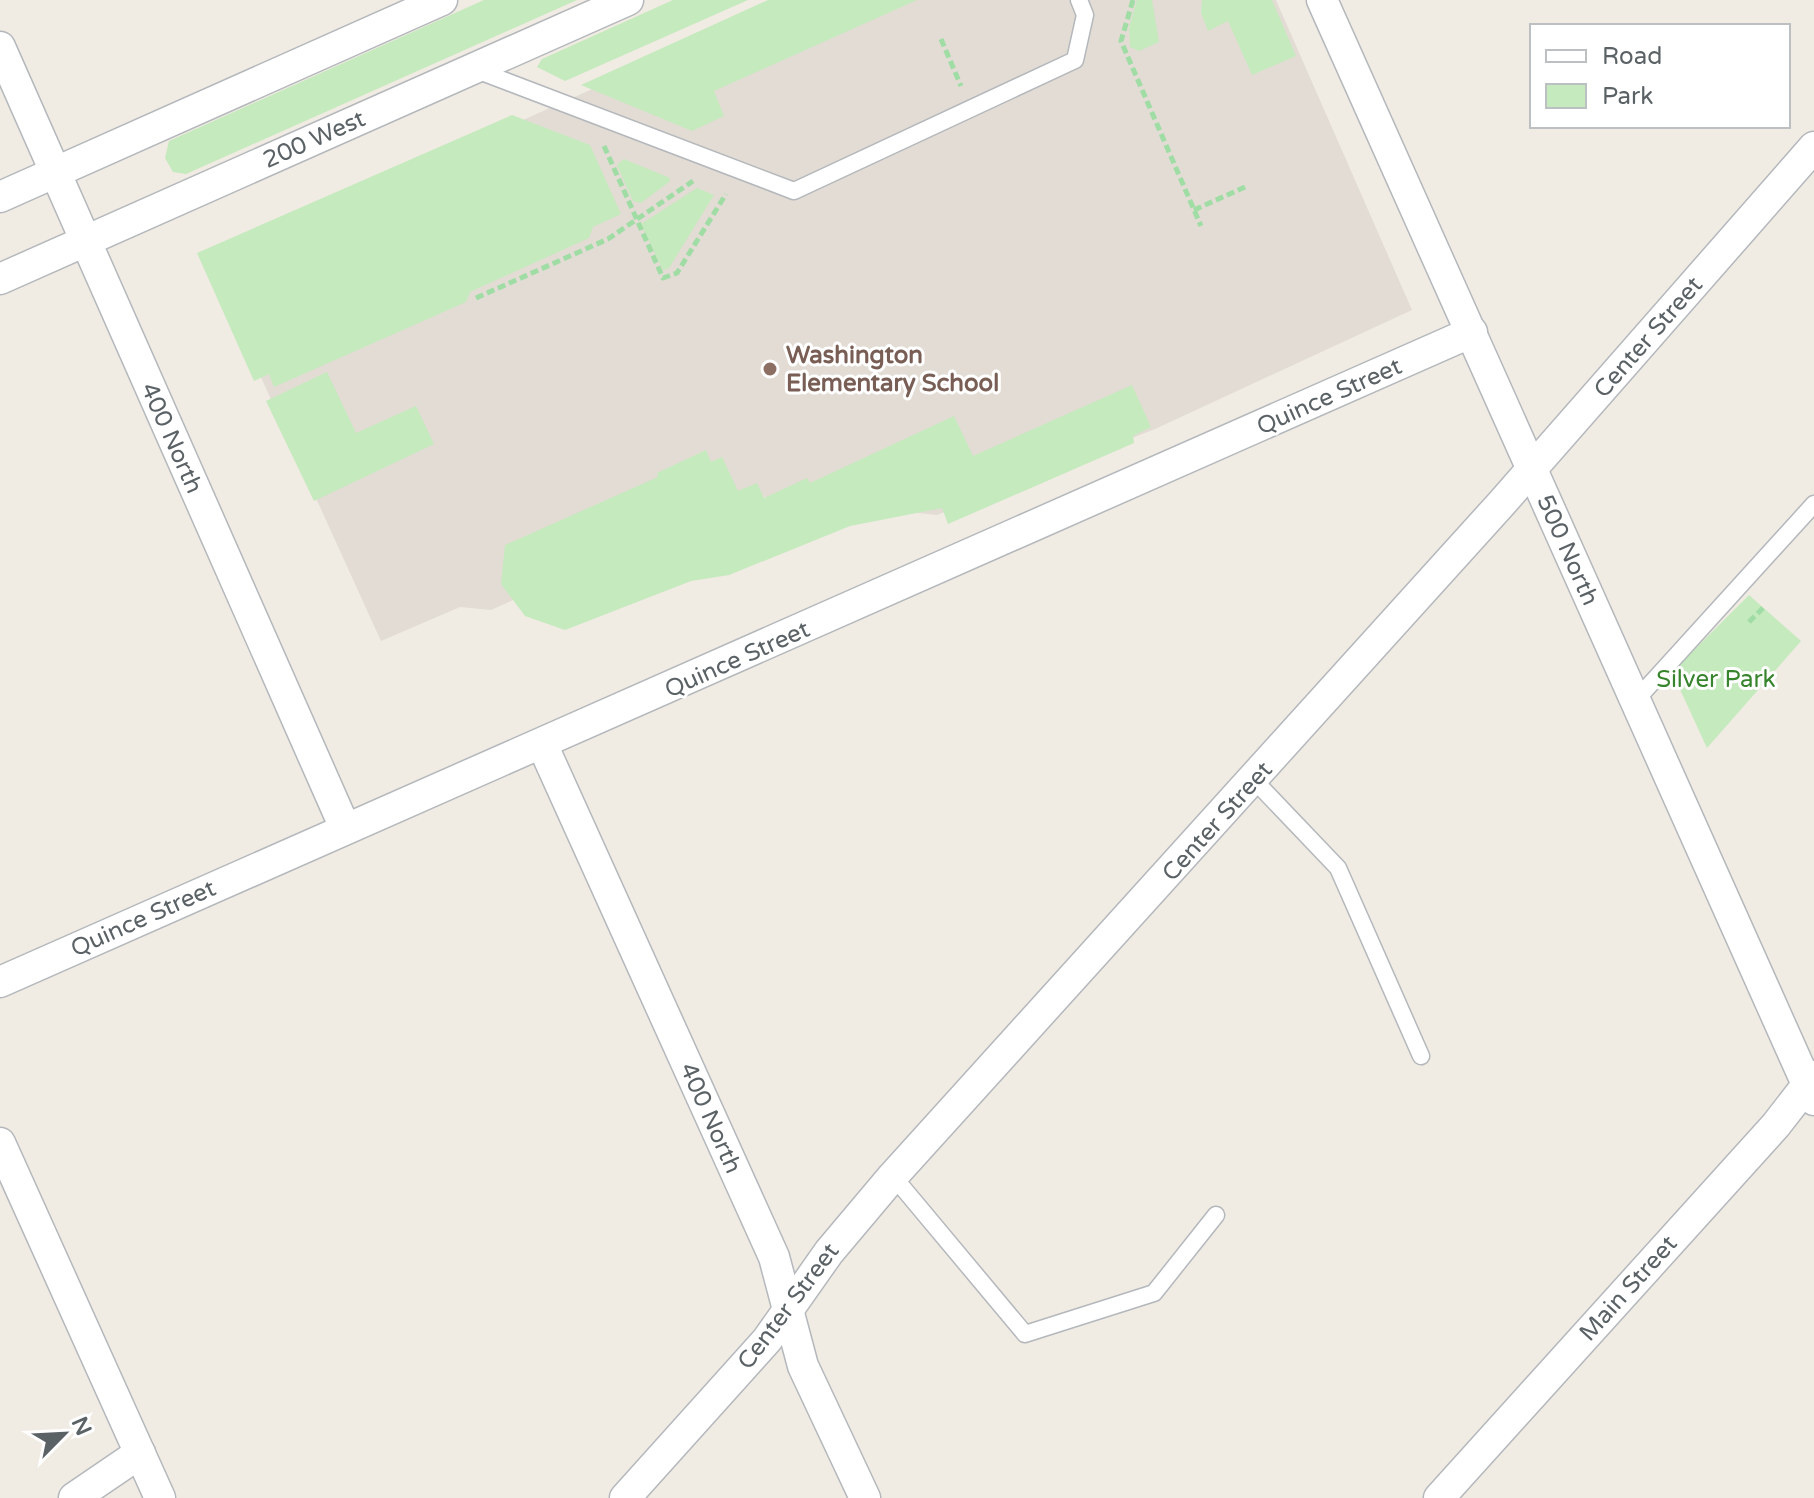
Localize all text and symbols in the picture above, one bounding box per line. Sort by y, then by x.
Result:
legend [1530,24,1790,128]
text: Road [1602,42,1662,71]
text: Park [1602,82,1653,111]
street label: 200 West [259,104,370,175]
street label: Center Street [1588,271,1709,404]
place label: Washington Elementary School [786,341,999,398]
street label: Quince Street [1252,352,1406,441]
marker: Washington Elementary School [761,360,779,378]
street label: 400 North [134,378,209,498]
street label: 500 North [1530,490,1605,610]
street label: Quince Street [660,615,814,704]
park label: Silver Park [1656,665,1776,694]
street label: Center Street [1156,756,1279,887]
street label: Quince Street [66,874,220,963]
street label: 400 North [673,1058,748,1178]
street label: Main Street [1573,1230,1683,1347]
street label: Center Street [731,1237,845,1375]
north arrow [24,1394,104,1474]
text: N [66,1413,97,1440]

